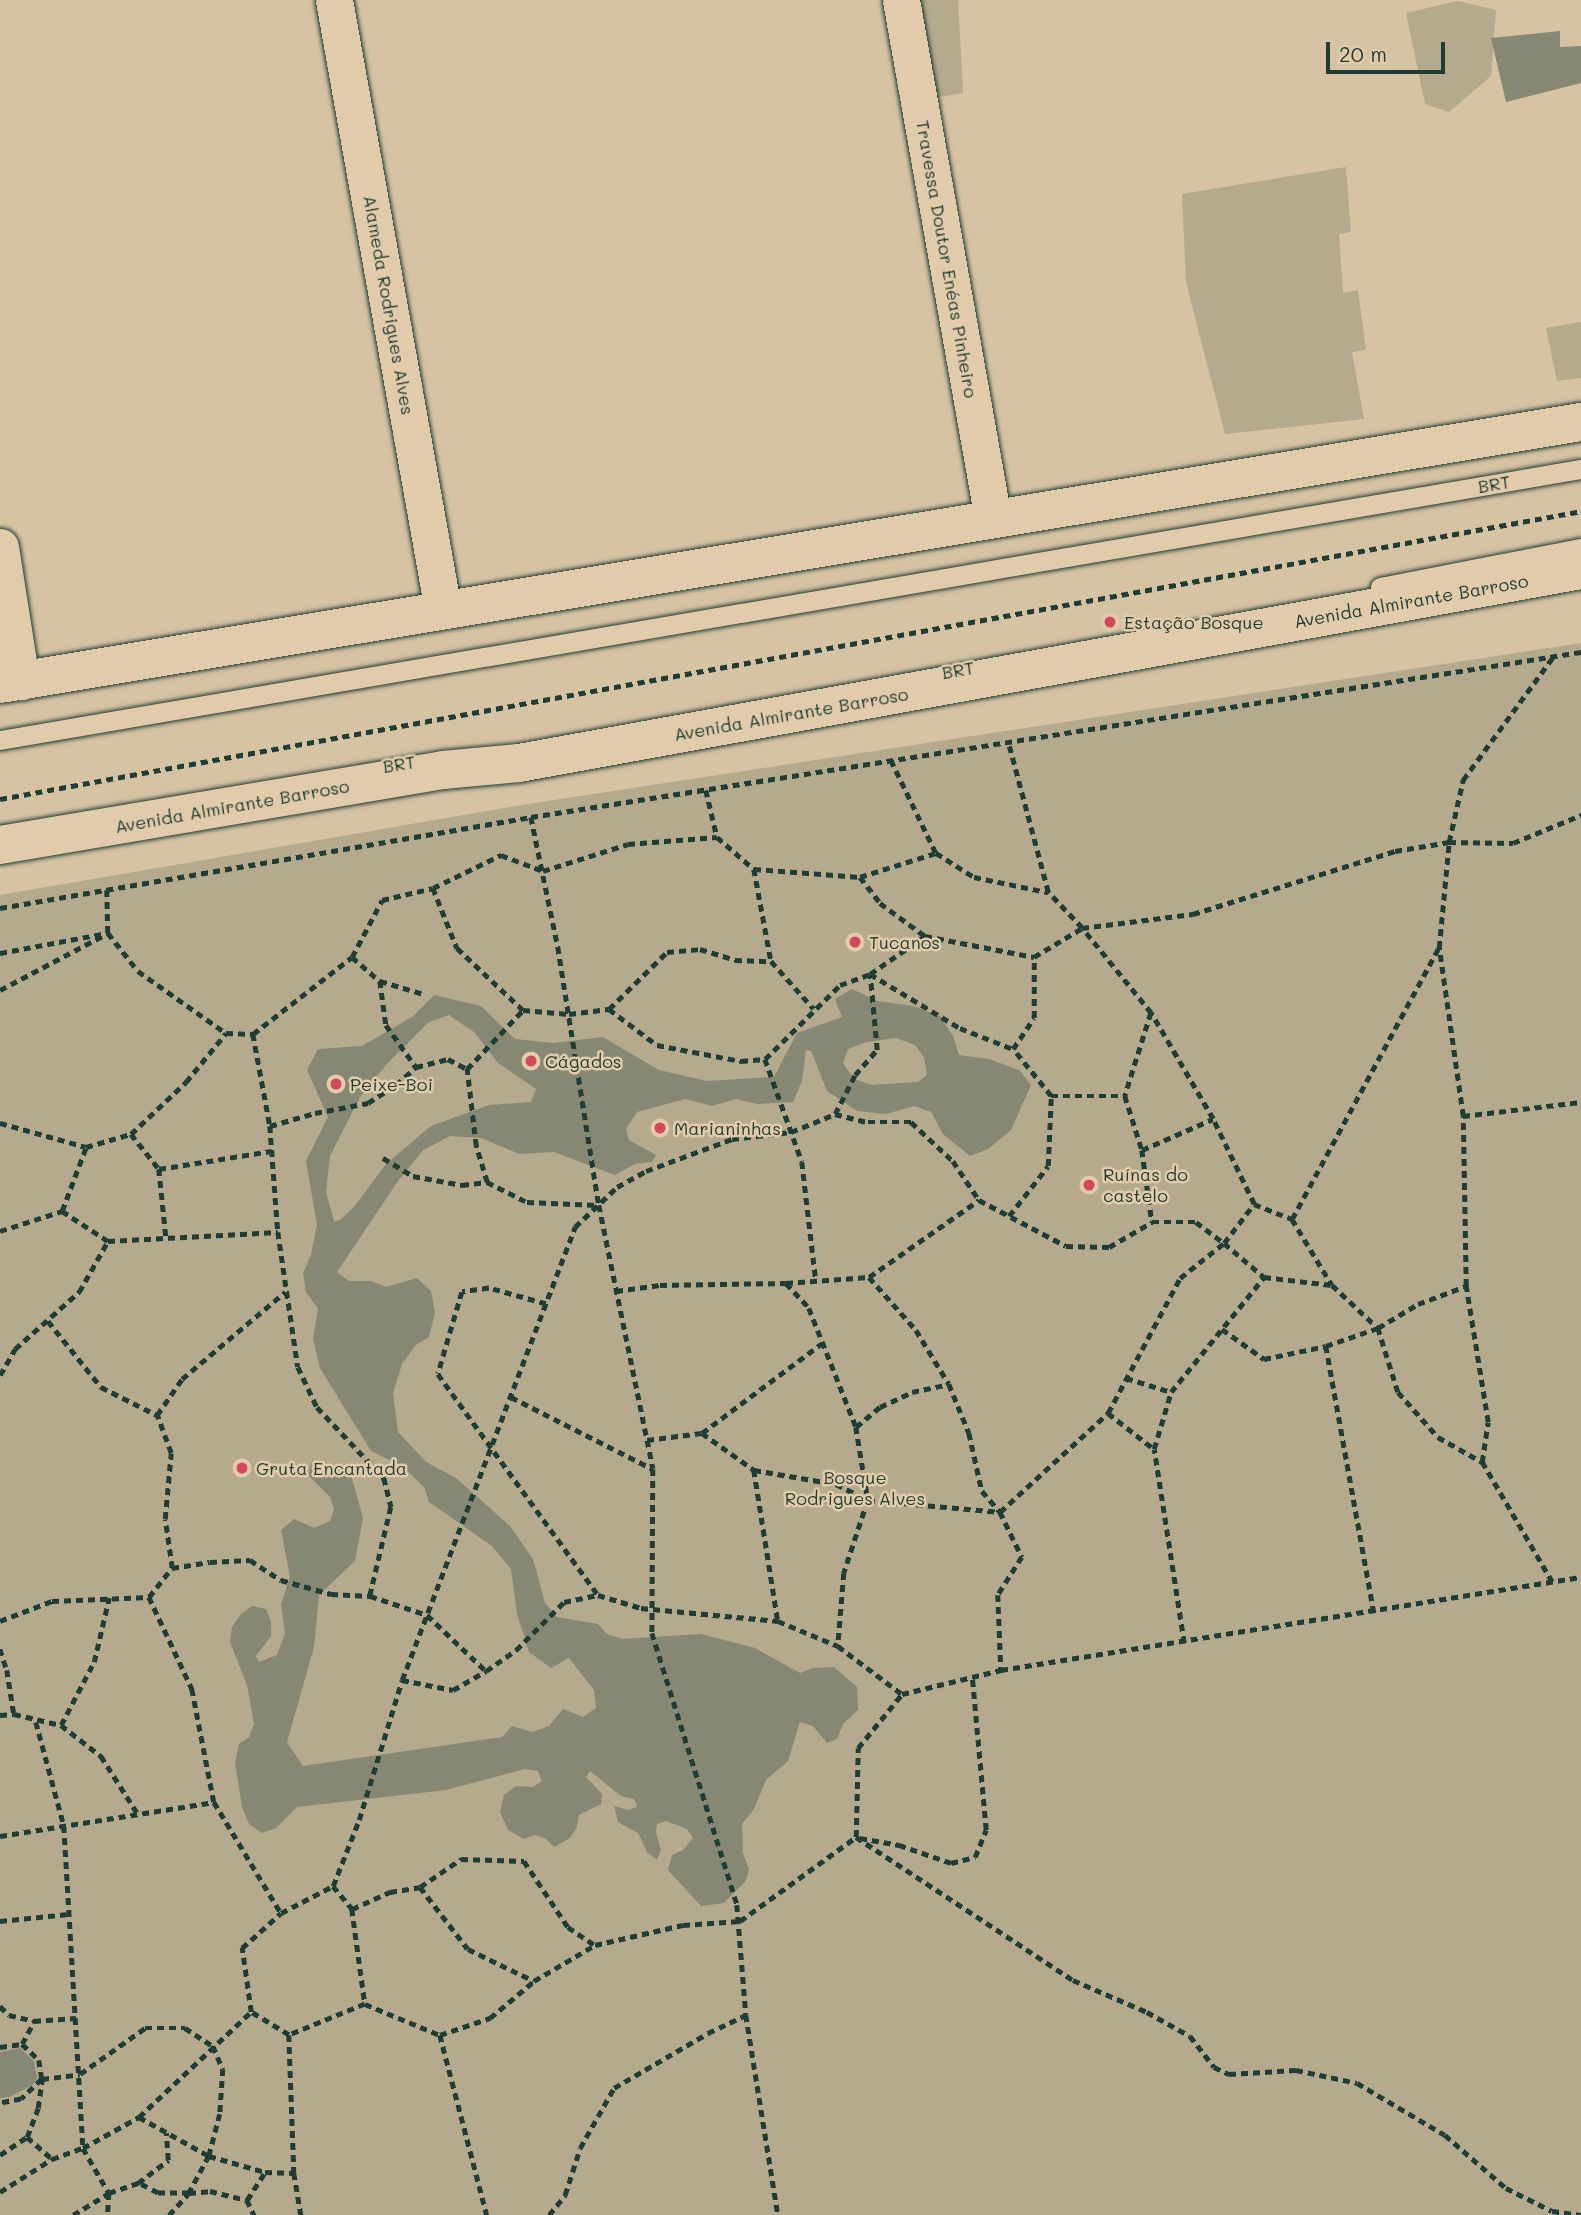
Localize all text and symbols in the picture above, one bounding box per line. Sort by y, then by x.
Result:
scale bar [1329,28,1448,72]
text: 20 m [1339,40,1387,67]
street label: Travessa Doutor Enéas Pinheiro [912,118,982,400]
street label: Alameda Rodrigues Alves [359,194,419,416]
street label: BRT [1476,471,1512,497]
street label: Avenida Almirante Barroso [1292,570,1530,632]
place label: Estação Bosque [1124,611,1264,633]
marker: Estação Bosque [1102,614,1118,630]
street label: BRT [940,657,976,683]
street label: Avenida Almirante Barroso [672,683,910,745]
street label: BRT [381,751,417,777]
street label: Avenida Almirante Barroso [113,775,351,837]
place label: Tucanos [869,931,940,953]
marker: Tucanos [847,934,863,950]
place label: Cágados [545,1050,622,1072]
marker: Cágados [523,1053,539,1069]
place label: Peixe-Boi [350,1073,433,1095]
marker: Peixe-Boi [328,1076,344,1092]
place label: Marianinhas [674,1117,781,1139]
marker: Marianinhas [652,1120,668,1136]
place label: Ruínas do castelo [1103,1164,1188,1206]
marker: Ruínas do castelo [1081,1177,1097,1193]
place label: Gruta Encantada [256,1457,407,1479]
marker: Gruta Encantada [234,1460,250,1476]
park label: Bosque Rodrigues Alves [785,1467,925,1510]

